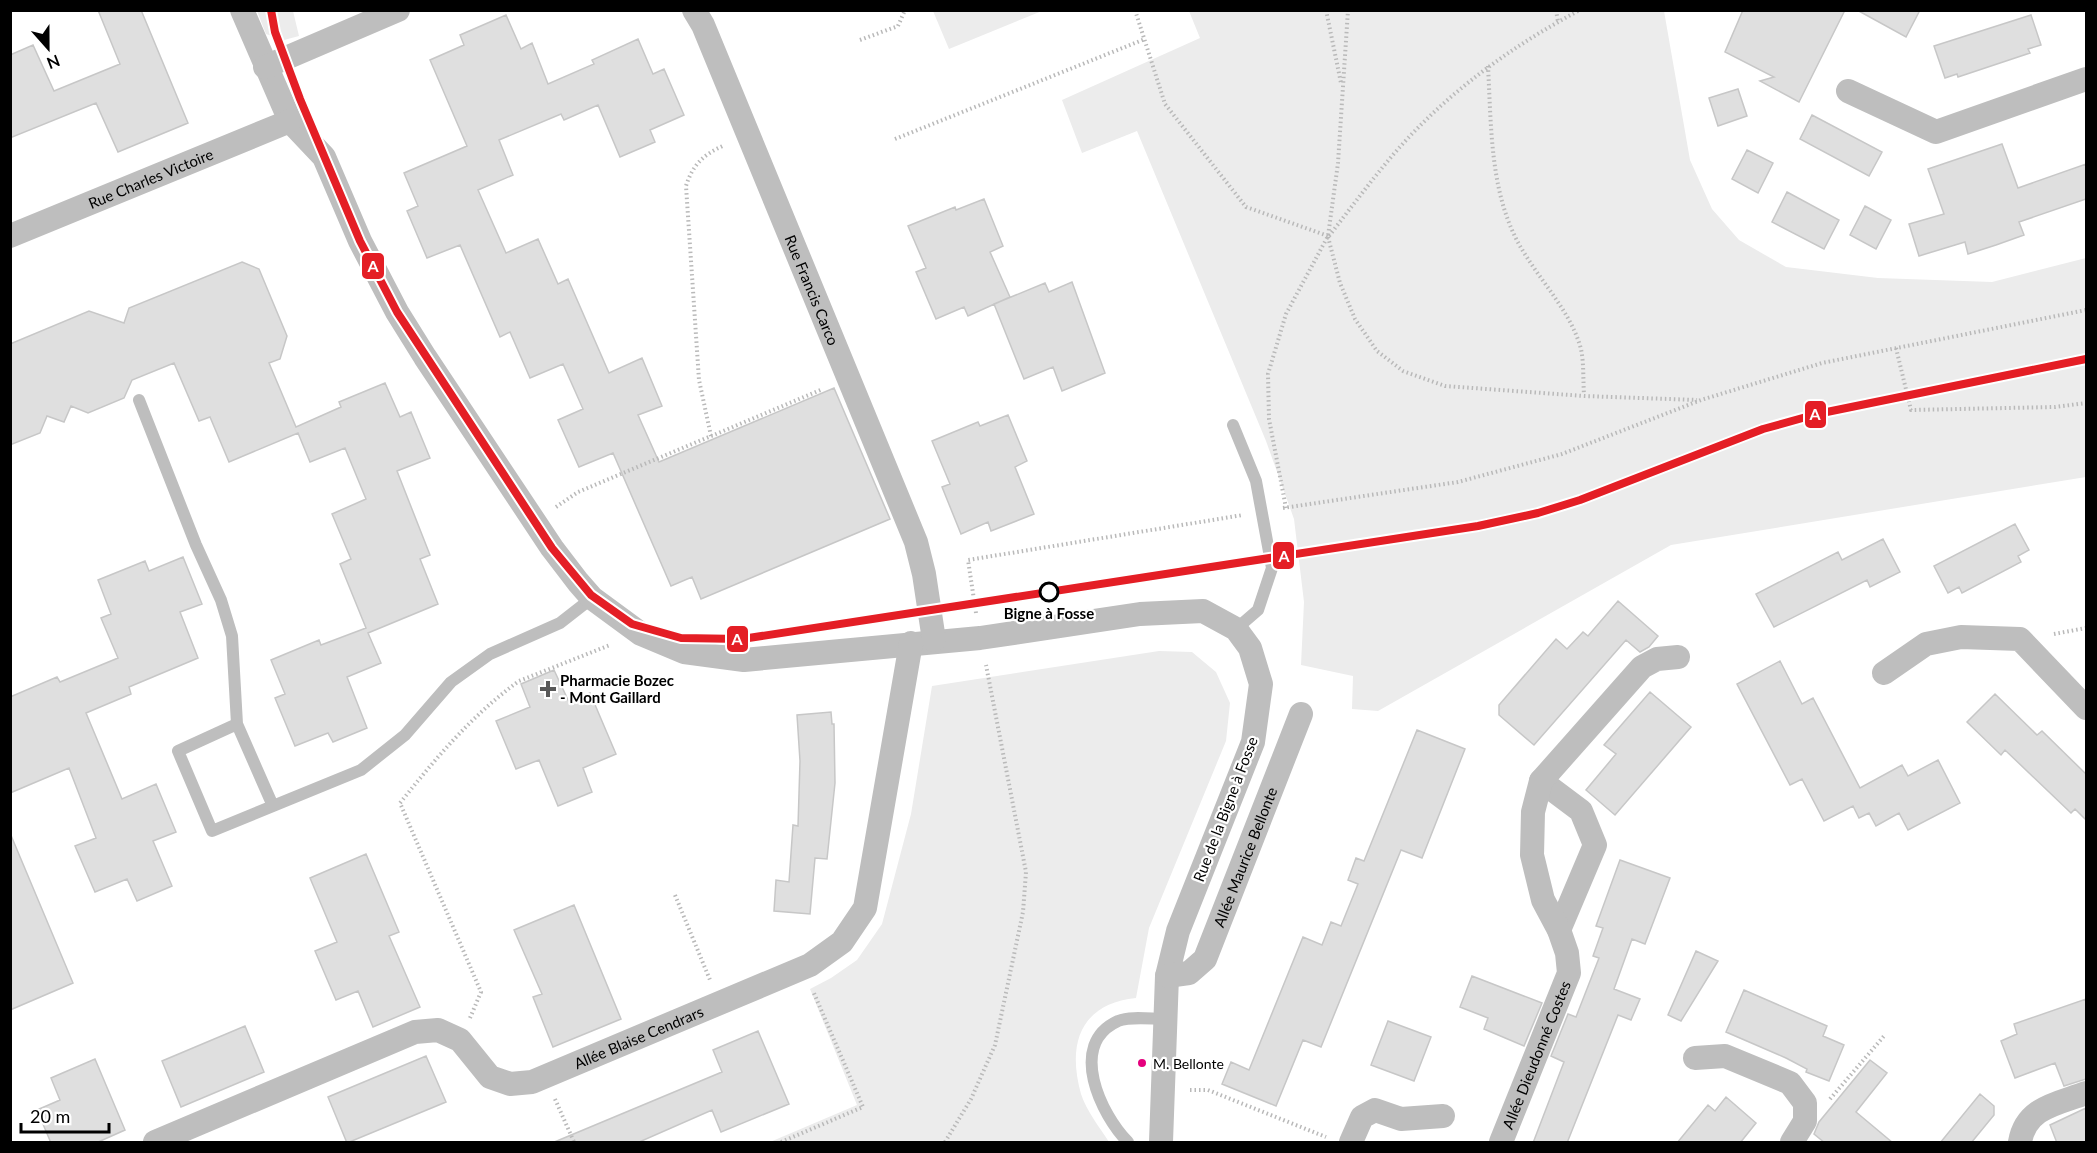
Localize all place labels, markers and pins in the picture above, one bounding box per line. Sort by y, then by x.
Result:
marker: Bigne à Fosse [1039,582,1059,602]
place label: Bigne à Fosse [1004,604,1094,622]
place label: Pharmacie Bozec - Mont Gaillard [560,671,674,706]
marker: Pharmacie Bozec - Mont Gaillard [541,682,555,696]
place label: M. Bellonte [1153,1055,1224,1072]
marker: M. Bellonte [1136,1057,1148,1069]

